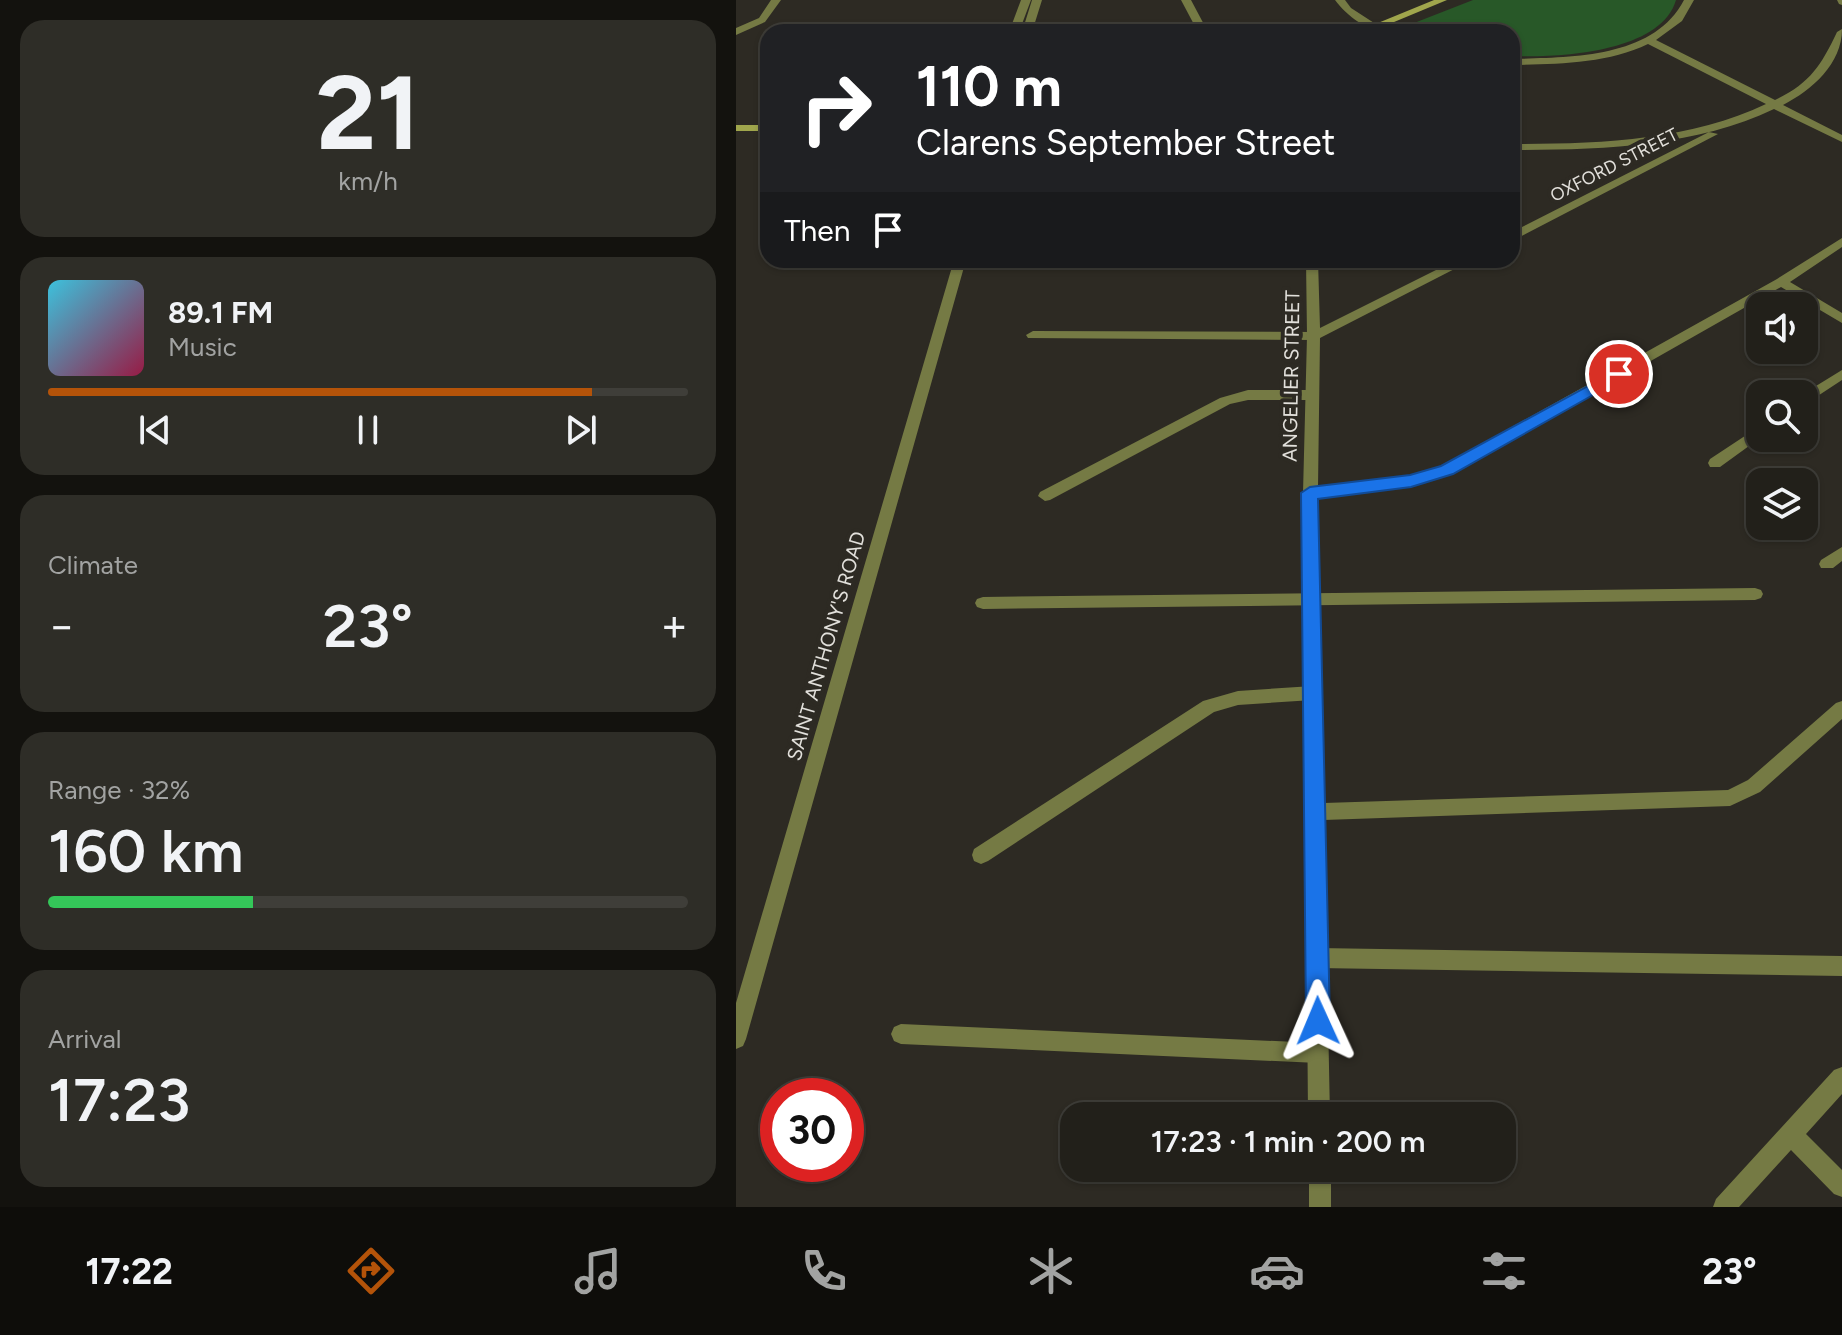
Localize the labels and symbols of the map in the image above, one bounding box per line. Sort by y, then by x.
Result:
street label: OXFORD STREET [1546,123,1682,207]
street label: ANGELIER STREET [1278,290,1304,462]
pin [1585,340,1653,408]
street label: SAINT ANTHONY'S ROAD [782,529,870,763]
position arrow [1276,979,1360,1063]
speed limit sign: 30 [760,1078,864,1182]

